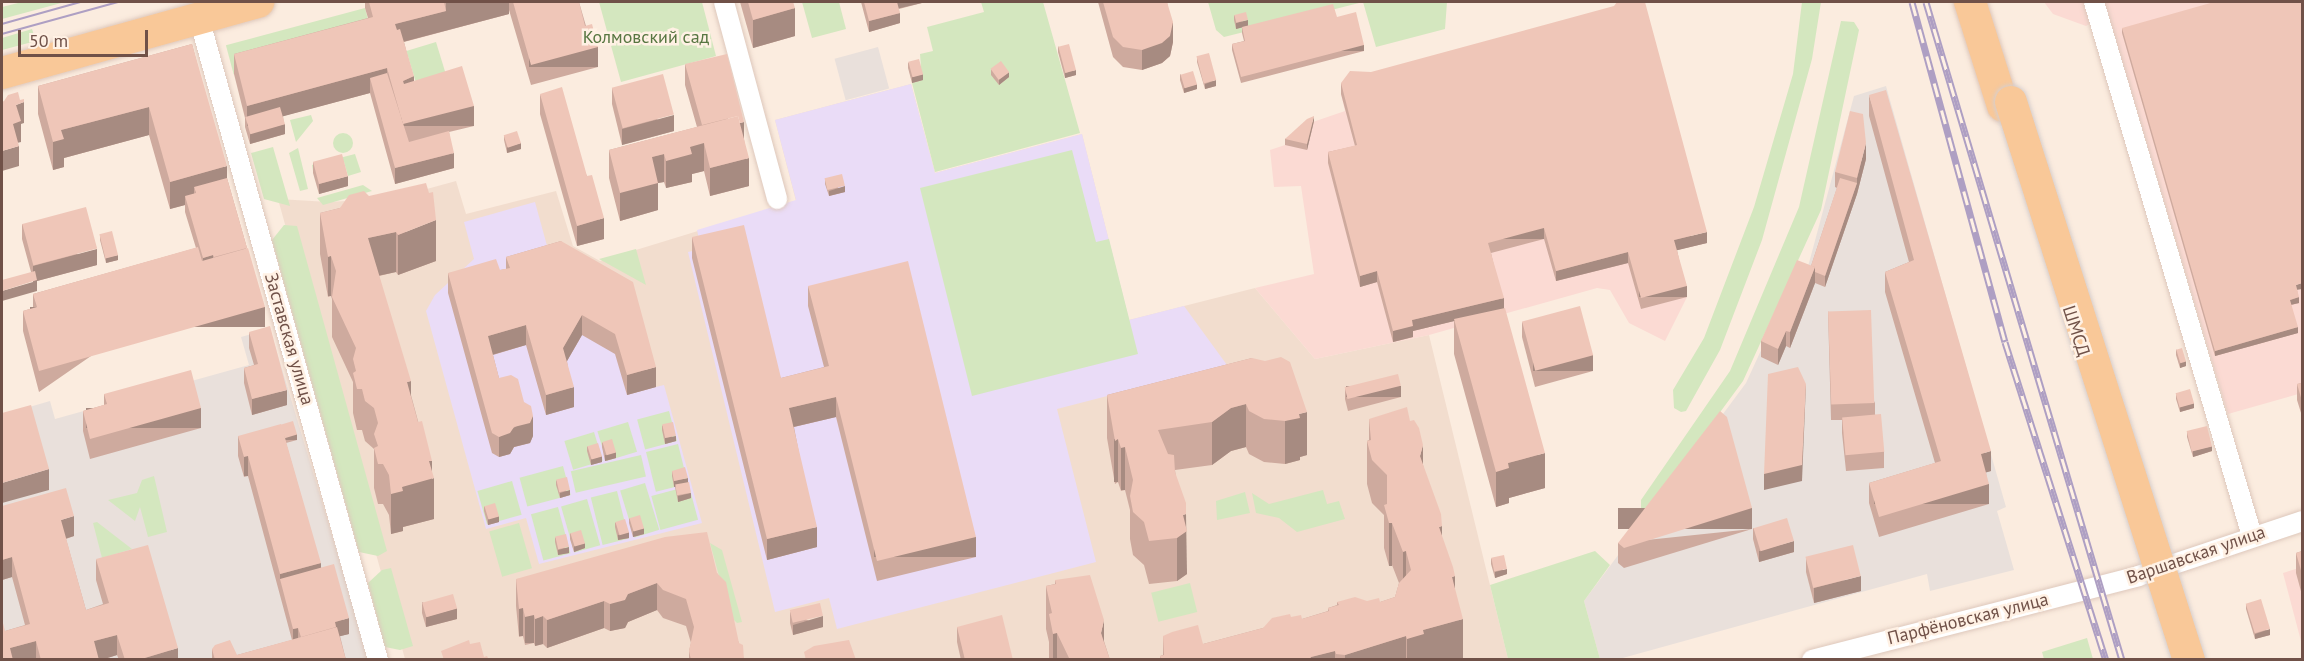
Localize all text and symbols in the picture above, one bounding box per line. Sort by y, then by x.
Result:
scale bar [21,18,152,56]
park label: Колмовский сад [583,26,709,48]
text: 50 m [29,29,68,52]
street label: Заставская улица [260,270,318,408]
street label: ШМСД [2058,303,2094,359]
street label: Варшавская улица [2124,521,2268,589]
street label: Парфёновская улица [1885,589,2051,649]

